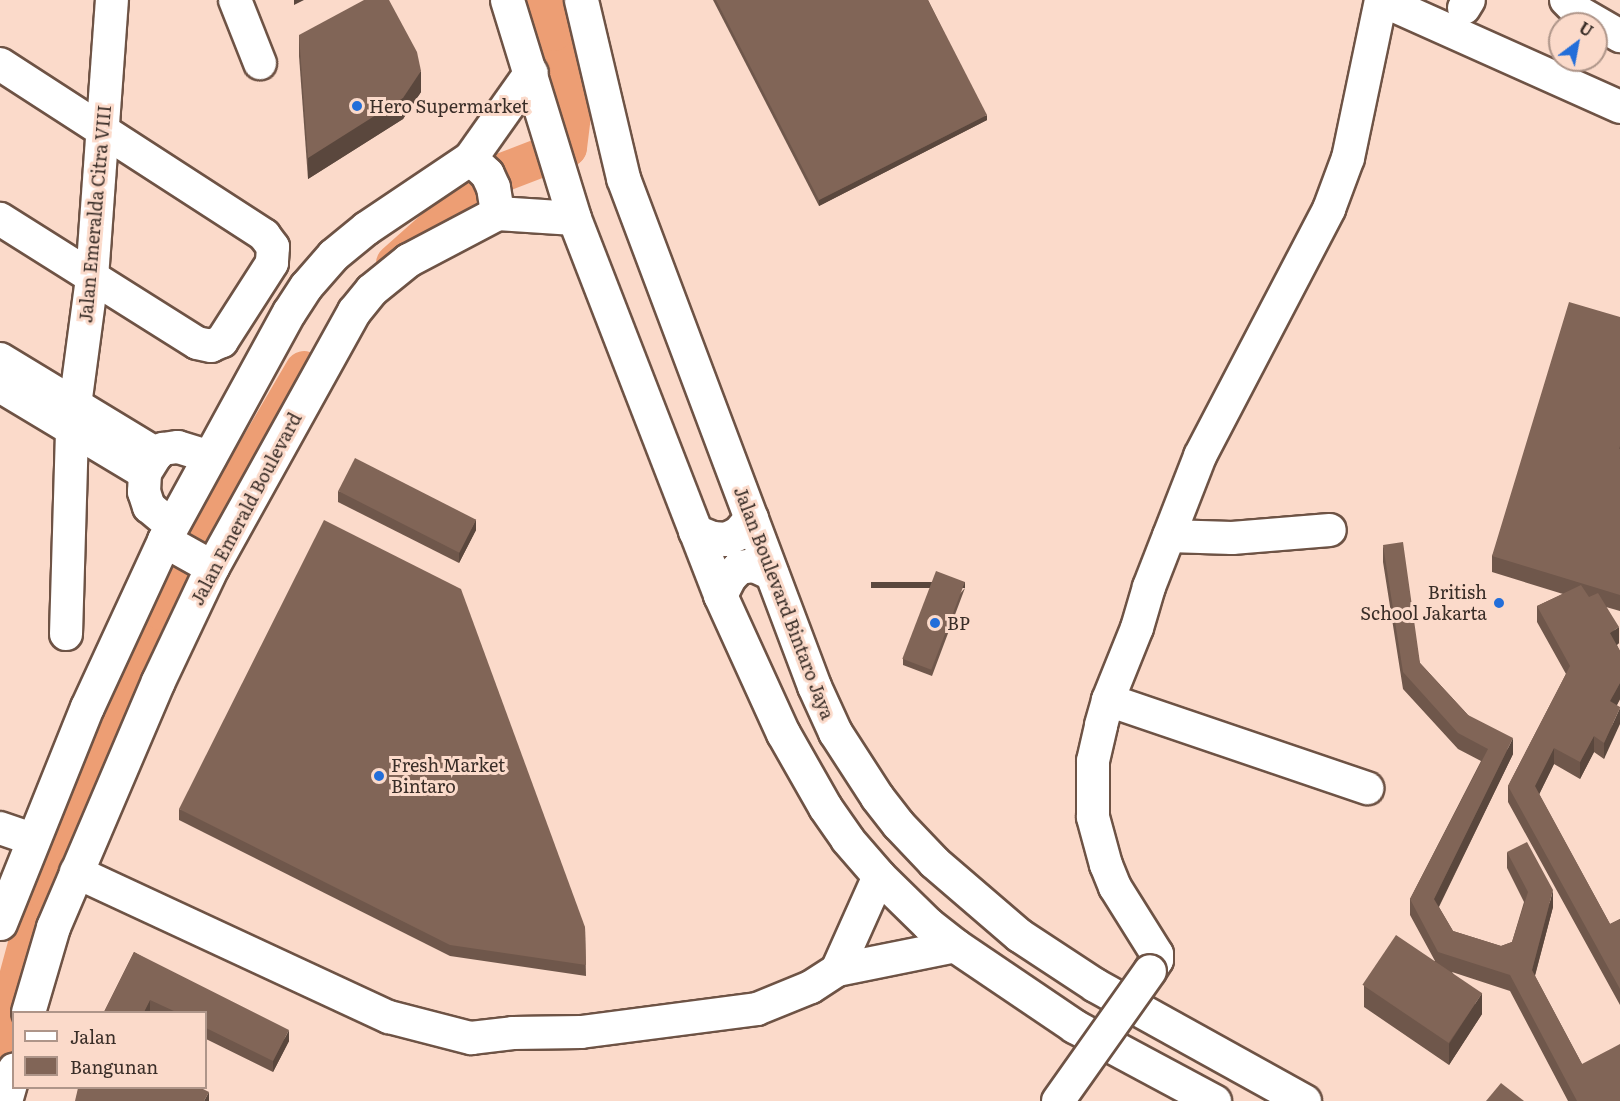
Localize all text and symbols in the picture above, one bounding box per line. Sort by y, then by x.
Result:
north arrow [1548,12,1608,72]
text: U [1575,15,1598,42]
place label: Hero Supermarket [369,95,529,117]
marker: Hero Supermarket [350,99,364,113]
street label: Jalan Emeralda Citra VIII [75,104,115,324]
street label: Jalan Emerald Boulevard [186,409,306,609]
street label: Jalan Boulevard Bintaro Jaya [730,483,838,723]
place label: British School Jakarta [1360,582,1487,624]
marker: British School Jakarta [1492,596,1506,610]
place label: BP [947,612,970,634]
marker: BP [928,616,942,630]
place label: Fresh Market Bintaro [391,755,505,798]
marker: Fresh Market Bintaro [372,769,386,783]
legend [12,1011,207,1089]
text: Jalan [70,1023,116,1050]
text: Bangunan [70,1053,158,1080]

